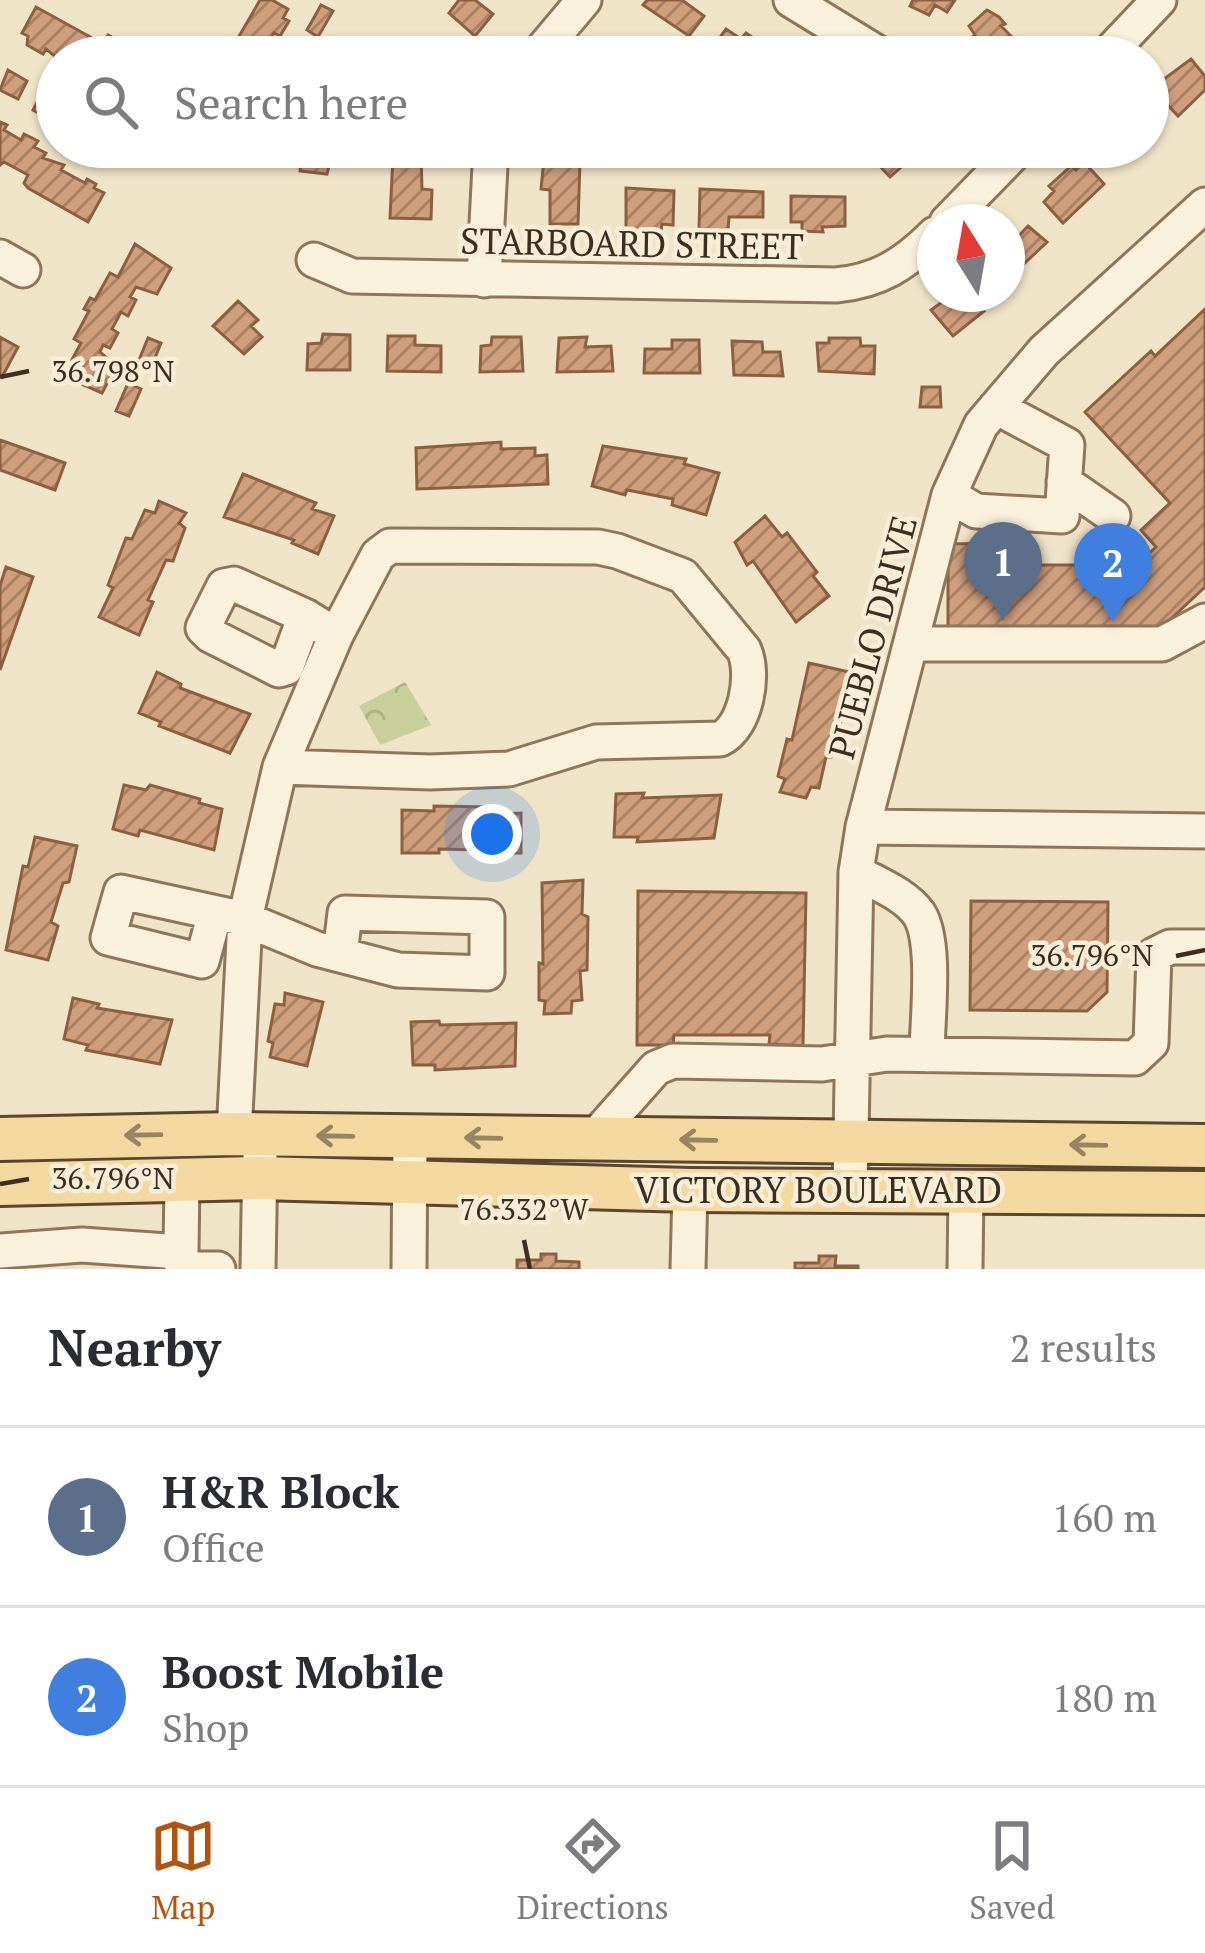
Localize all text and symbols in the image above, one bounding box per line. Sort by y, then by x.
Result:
search box [36,36,1169,168]
icon: search [78,69,144,135]
text: Search here [174,72,408,132]
north arrow [917,204,1025,312]
street label: STARBOARD STREET [460,217,804,269]
text: 36.798°N [52,351,175,391]
street label: PUEBLO DRIVE [817,510,927,764]
pin: 1 [964,522,1042,621]
pin: 2 [1074,523,1152,622]
your location [462,804,522,864]
text: 36.796°N [1031,935,1154,975]
one-way arrow [124,1124,163,1146]
one-way arrow [316,1125,355,1147]
one-way arrow [464,1126,503,1149]
one-way arrow [679,1129,718,1152]
one-way arrow [1069,1134,1108,1156]
text: 36.796°N [52,1158,175,1198]
street label: VICTORY BOULEVARD [634,1166,1002,1213]
text: 76.332°W [459,1189,590,1229]
text: Nearby [48,1313,221,1381]
text: 2 results [1010,1321,1157,1373]
text: H&R Block [162,1461,399,1521]
text: 1 [76,1491,98,1543]
text: 160 m [1052,1491,1157,1543]
text: Office [162,1521,265,1573]
text: Boost Mobile [162,1641,444,1701]
text: 2 [76,1671,98,1723]
text: 180 m [1052,1671,1157,1723]
text: Shop [162,1701,249,1753]
tab: Map [150,1813,216,1928]
tab: Directions [517,1813,669,1928]
tab: Saved [969,1813,1055,1928]

